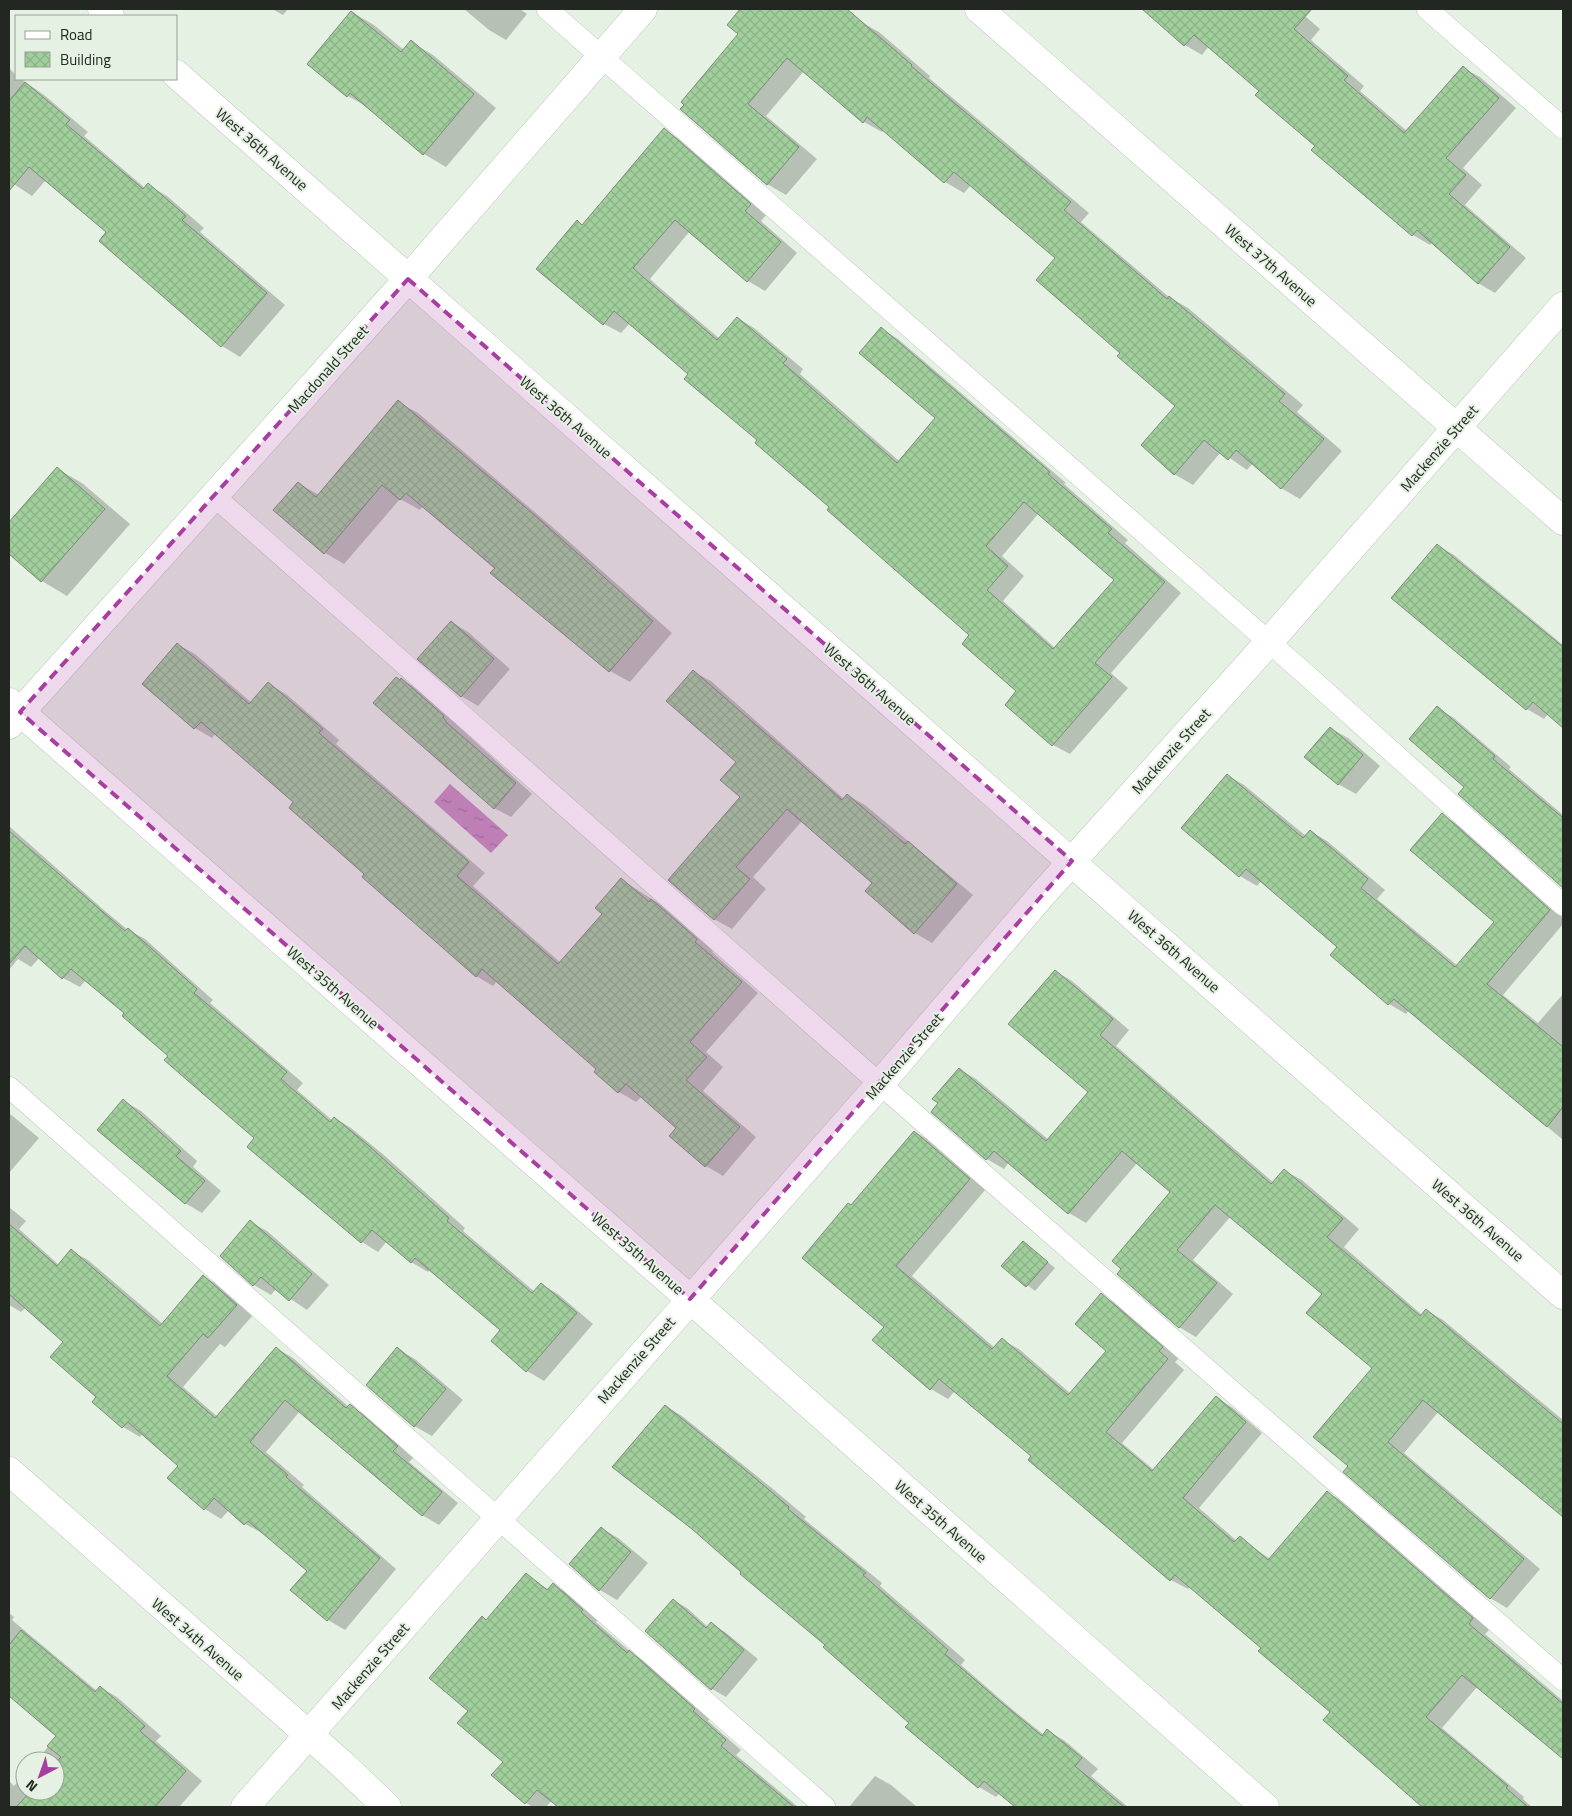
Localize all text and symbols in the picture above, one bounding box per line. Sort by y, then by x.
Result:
legend [15,15,178,80]
text: Road [60,23,92,46]
text: Building [60,48,111,71]
street label: West 36th Avenue [211,102,313,196]
street label: West 37th Avenue [1220,218,1322,312]
street label: Macdonald Street [282,319,374,418]
street label: West 36th Avenue [515,370,617,464]
street label: Mackenzie Street [1395,399,1484,497]
street label: West 36th Avenue [819,637,921,731]
street label: Mackenzie Street [1126,702,1216,799]
street label: West 36th Avenue [1123,904,1225,998]
street label: West 35th Avenue [282,940,384,1034]
street label: Mackenzie Street [860,1007,949,1105]
street label: West 36th Avenue [1427,1173,1529,1267]
street label: West 35th Avenue [587,1206,689,1300]
street label: Mackenzie Street [592,1311,681,1409]
street label: West 35th Avenue [890,1474,992,1568]
street label: West 34th Avenue [147,1592,249,1686]
street label: Mackenzie Street [326,1617,415,1715]
north arrow [15,1751,65,1801]
text: N [21,1775,42,1797]

